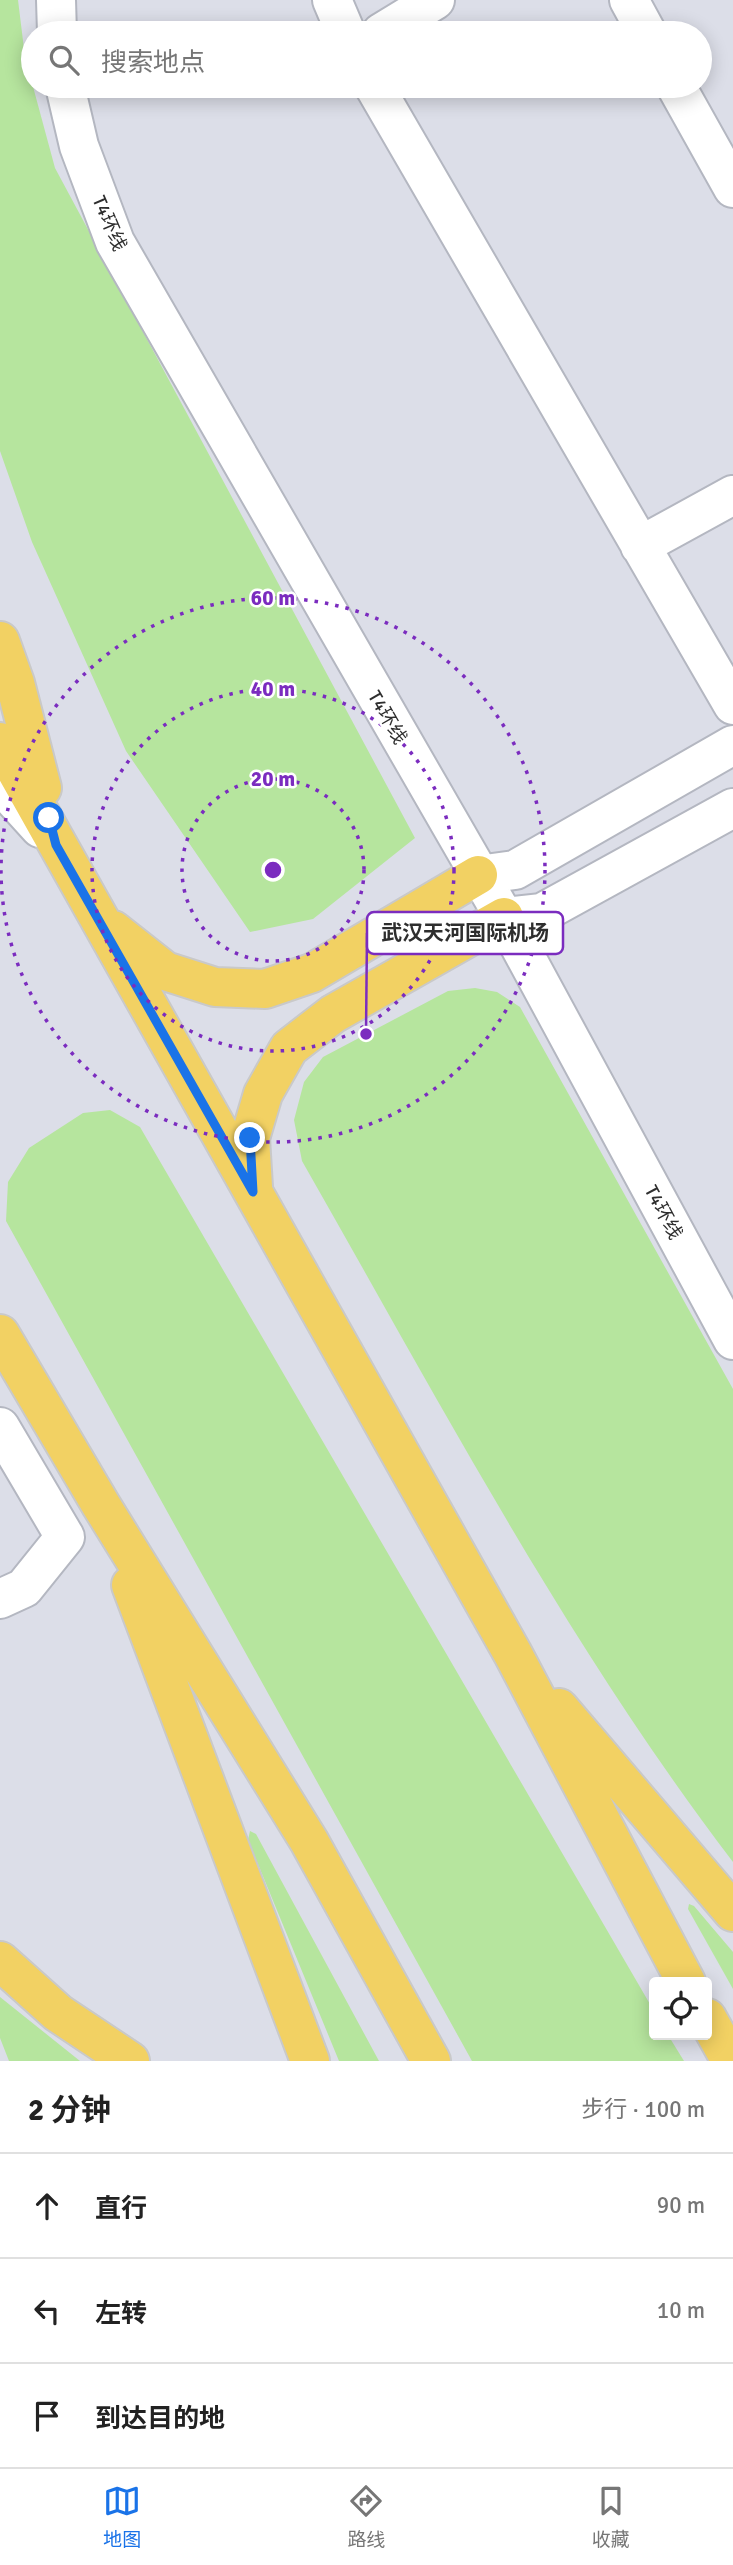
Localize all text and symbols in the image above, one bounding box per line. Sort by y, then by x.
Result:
search box [21,21,712,98]
icon: search [45,41,83,79]
text: 搜索地点 [101,47,205,79]
street label: T4环线 [87,192,131,255]
text: 60 m [251,585,295,611]
text: 40 m [251,676,295,702]
street label: T4环线 [362,687,412,748]
text: 20 m [251,766,295,792]
route start [33,802,64,833]
centre of rings [261,858,285,882]
callout: 武汉天河国际机场 [367,912,563,954]
text: 武汉天河国际机场 [381,920,549,946]
route end [234,1122,265,1153]
street label: T4环线 [639,1181,687,1244]
map controls [649,1977,712,2040]
button: locate [649,1977,712,2040]
text: 2 分钟 [28,2092,111,2129]
text: 步行 · 100 m [581,2095,705,2124]
icon: ahead [28,2187,66,2225]
text: 90 m [657,2191,705,2220]
text: 直行 [95,2193,147,2225]
icon: left [28,2292,66,2330]
text: 10 m [657,2296,705,2325]
text: 左转 [95,2298,147,2330]
icon: arrive [28,2397,66,2435]
text: 到达目的地 [95,2403,225,2435]
tab: 地图 [103,2482,141,2552]
tab: 路线 [347,2482,386,2552]
tab: 收藏 [592,2482,630,2552]

